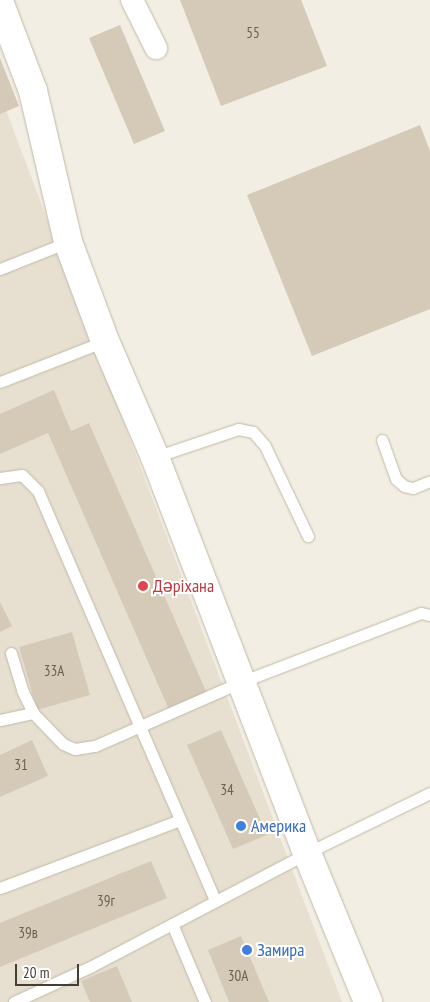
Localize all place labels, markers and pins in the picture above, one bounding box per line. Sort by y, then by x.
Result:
place label: Дəріхана [153,575,214,597]
marker: Дəріхана [137,580,149,592]
place label: Америка [251,815,306,837]
marker: Америка [235,820,247,832]
place label: Замира [257,939,304,961]
marker: Замира [241,944,253,956]

